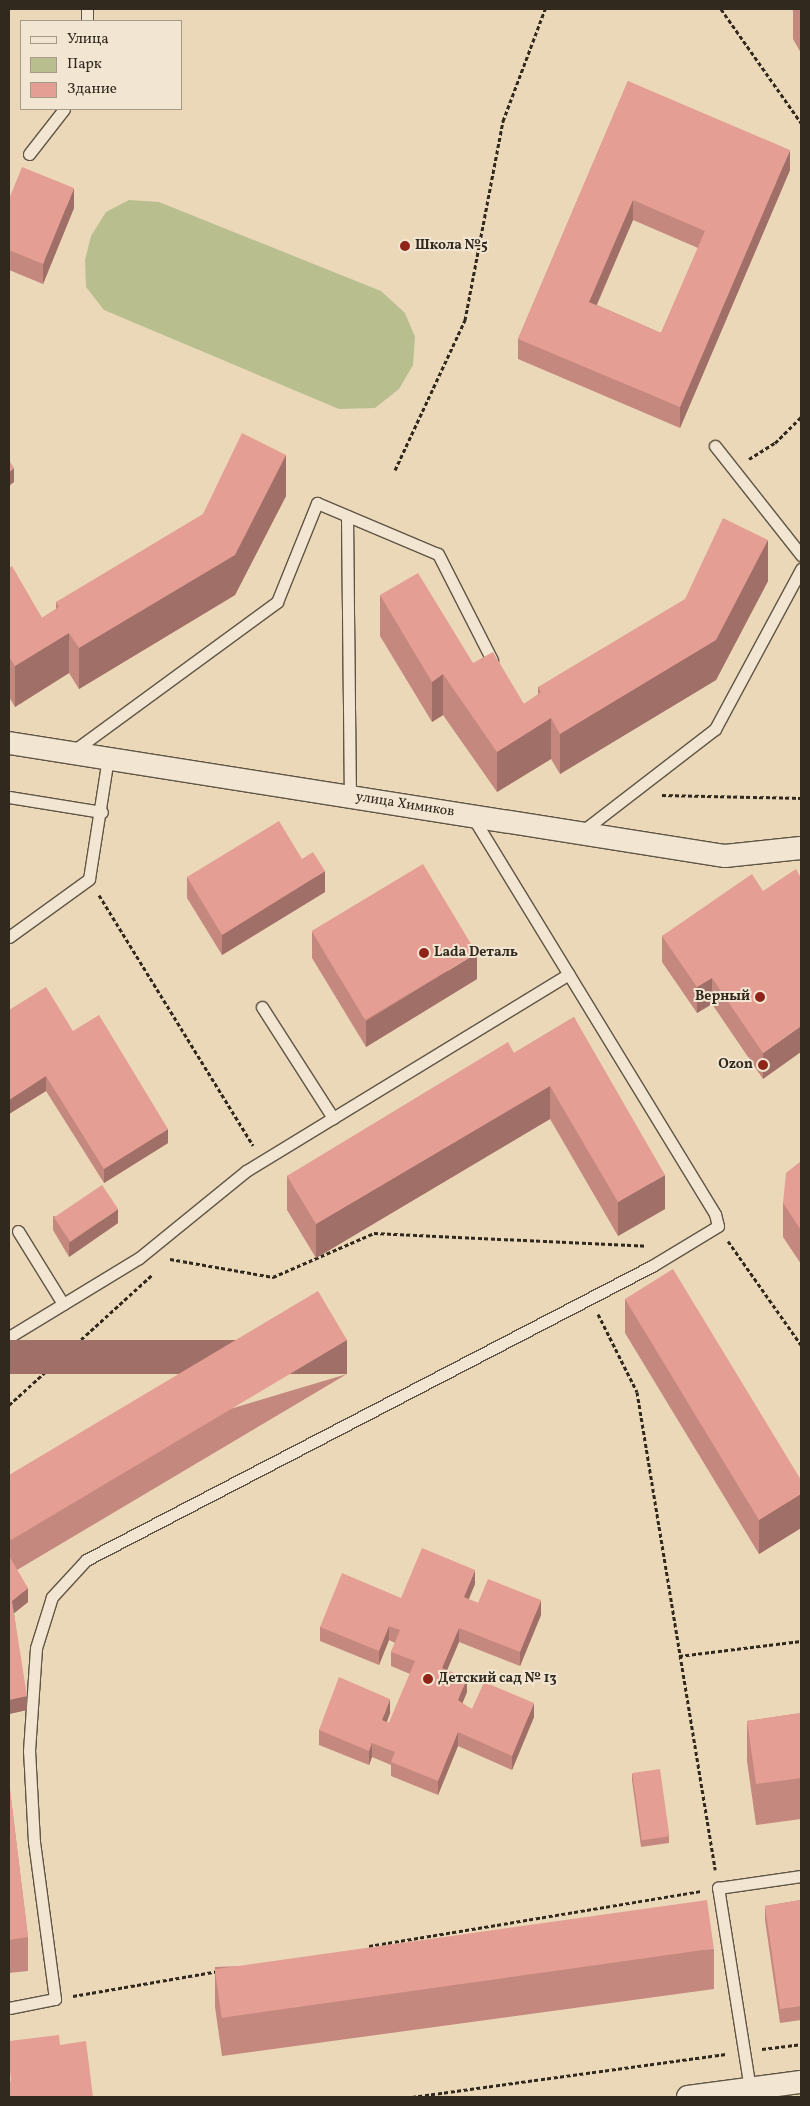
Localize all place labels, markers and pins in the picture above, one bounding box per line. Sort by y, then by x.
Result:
place label: Школа №5 [415,238,488,254]
marker: Школа №5 [399,240,411,252]
place label: Lada Dеталь [434,945,518,961]
marker: Lada Dеталь [418,947,430,959]
place label: Верный [695,989,750,1005]
marker: Верный [754,991,766,1003]
place label: Ozon [718,1057,753,1073]
marker: Ozon [757,1059,769,1071]
place label: Детский сад № 13 [438,1671,557,1687]
marker: Детский сад № 13 [422,1673,434,1685]

